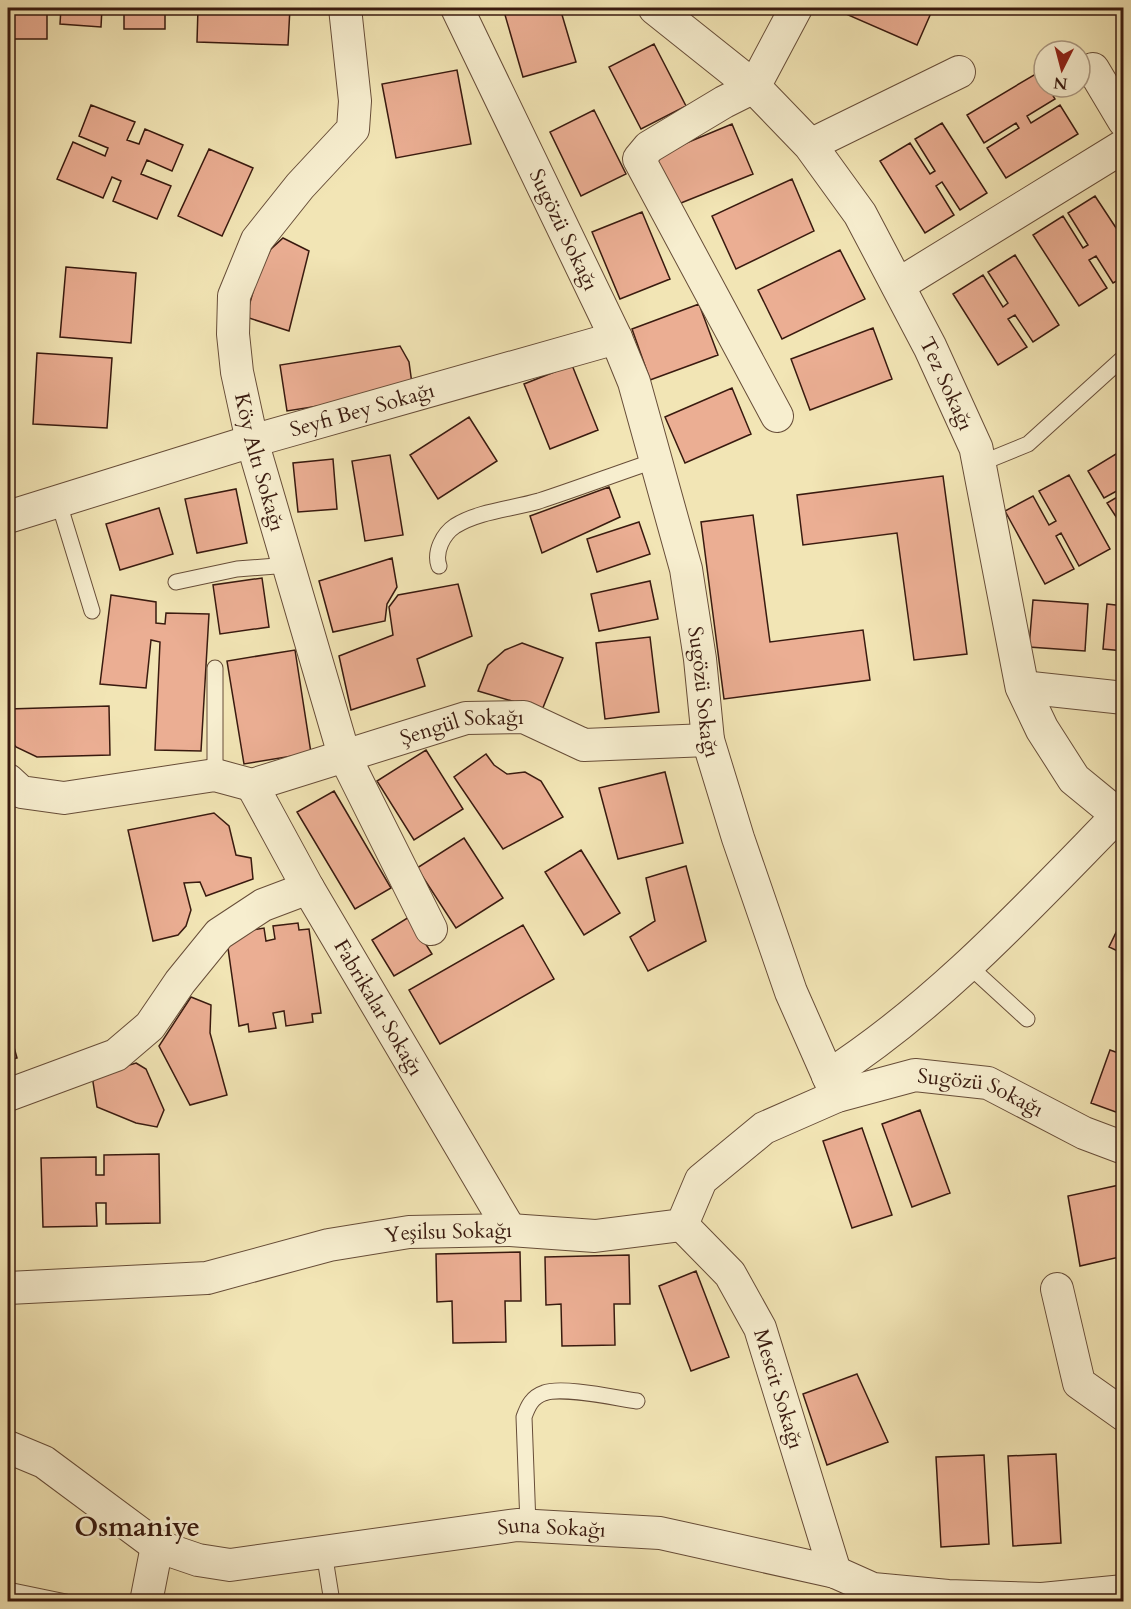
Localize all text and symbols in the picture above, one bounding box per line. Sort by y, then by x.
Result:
north arrow [1032,39,1092,99]
text: N [1052,71,1069,95]
street label: Sugözü Sokağı [522,164,605,295]
street label: Tez Sokağı [913,332,981,435]
street label: Seyfi Bey Sokağı [286,376,438,444]
street label: Köy Altı Sokağı [227,390,292,535]
street label: Sugözü Sokağı [681,624,727,761]
street label: Şengül Sokağı [396,703,524,752]
street label: Fabrikalar Sokağı [327,934,430,1081]
street label: Sugözü Sokağı [916,1061,1049,1124]
street label: Yeşilsu Sokağı [383,1215,512,1250]
street label: Mescit Sokağı [747,1325,811,1452]
district label: Osmaniye [74,1509,200,1546]
street label: Suna Sokağı [496,1510,607,1544]

